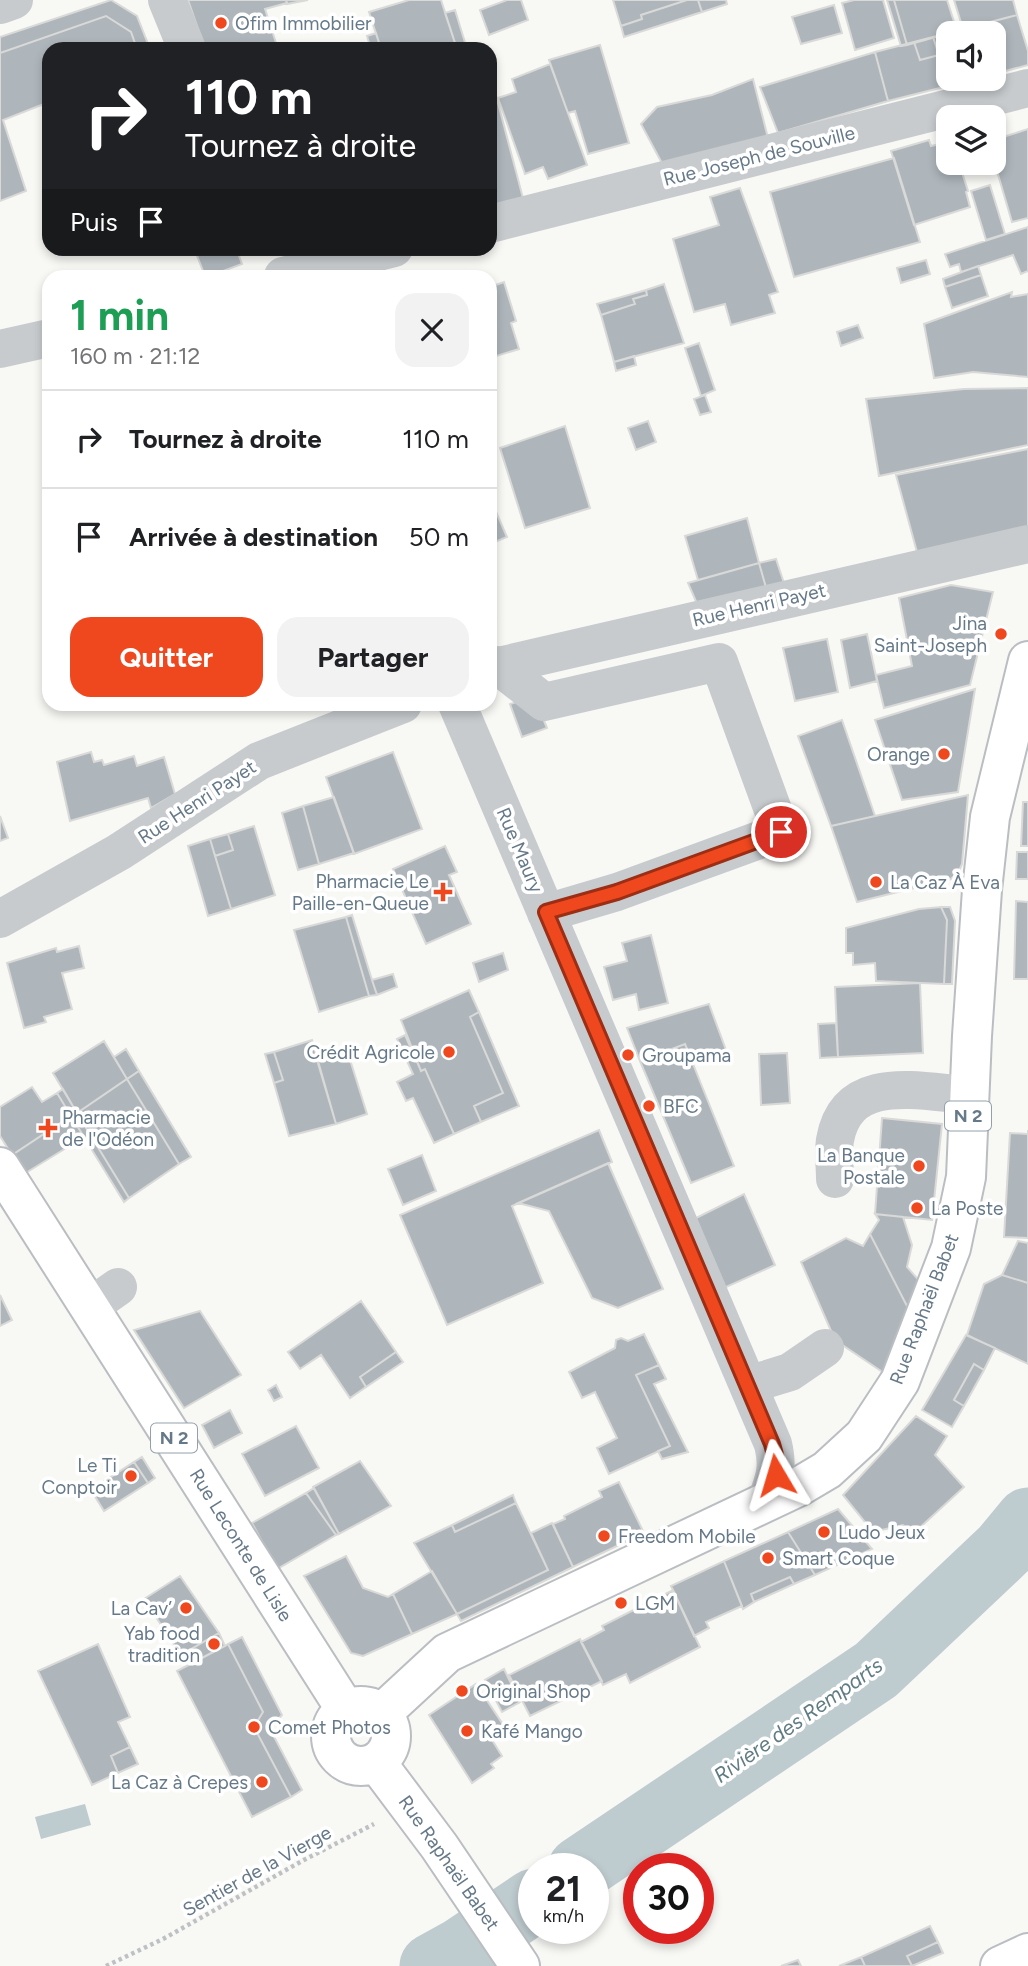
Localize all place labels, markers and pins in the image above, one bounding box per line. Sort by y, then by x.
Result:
place label: Ofim Immobilier [235,12,372,35]
marker: Ofim Immobilier [213,15,229,31]
place label: Jina Saint-Joseph [874,612,987,657]
marker: Jina Saint-Joseph [993,626,1009,642]
place label: Orange [867,743,930,766]
marker: Orange [936,746,952,762]
pin [751,802,811,862]
place label: Pharmacie Le Paille-en-Queue [292,870,429,915]
place label: La Caz À Eva [890,871,1000,894]
marker: La Caz À Eva [868,874,884,890]
marker: Pharmacie Le Paille-en-Queue [435,884,451,900]
place label: Crédit Agricole [306,1041,435,1064]
marker: Crédit Agricole [441,1044,457,1060]
place label: Groupama [642,1044,731,1067]
marker: Groupama [620,1047,636,1063]
place label: BFC [663,1095,699,1118]
marker: BFC [641,1098,657,1114]
place label: Pharmacie de l'Odéon [62,1106,154,1151]
marker: Pharmacie de l'Odéon [40,1120,56,1136]
place label: La Banque Postale [817,1144,905,1189]
marker: La Banque Postale [911,1158,927,1174]
place label: La Poste [931,1197,1003,1220]
marker: La Poste [909,1200,925,1216]
place label: Le Ti Conptoir [41,1454,118,1499]
marker: Le Ti Conptoir [123,1468,139,1484]
place label: Ludo Jeux [838,1521,925,1544]
marker: Ludo Jeux [816,1524,832,1540]
place label: Freedom Mobile [618,1525,756,1548]
marker: Freedom Mobile [596,1528,612,1544]
place label: Smart Coque [782,1547,895,1570]
marker: Smart Coque [760,1550,776,1566]
place label: LGM [635,1592,675,1615]
marker: LGM [613,1595,629,1611]
place label: La Cav’ [111,1597,173,1620]
marker: La Cav’ [178,1600,194,1616]
place label: Yab food tradition [124,1622,200,1667]
marker: Yab food tradition [206,1636,222,1652]
place label: Original Shop [476,1680,591,1703]
marker: Original Shop [454,1683,470,1699]
place label: Comet Photos [268,1716,391,1739]
marker: Comet Photos [246,1719,262,1735]
place label: Kafé Mango [481,1720,583,1743]
marker: Kafé Mango [459,1723,475,1739]
place label: La Caz à Crepes [111,1771,248,1794]
marker: La Caz à Crepes [254,1774,270,1790]

